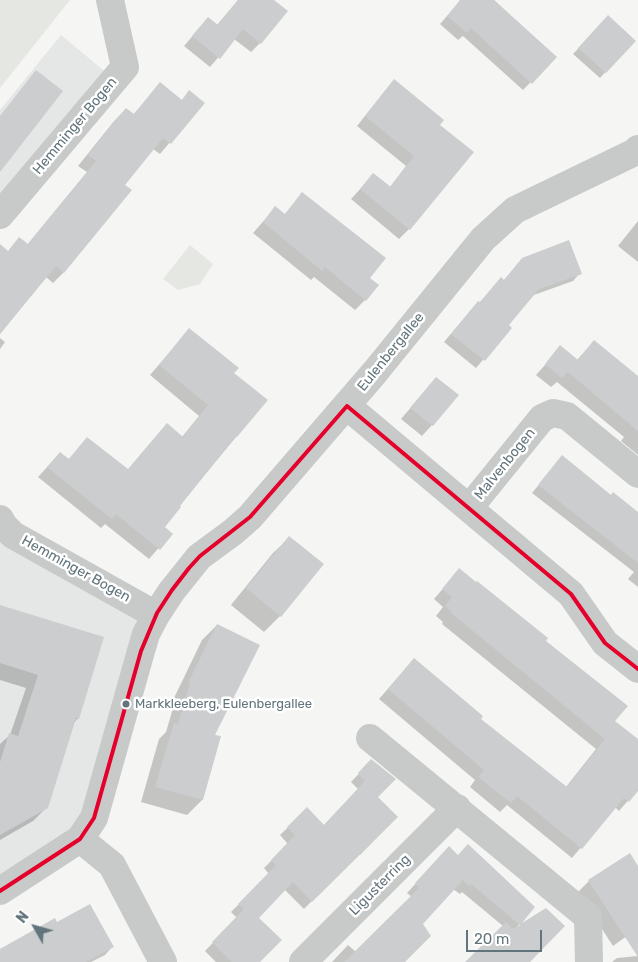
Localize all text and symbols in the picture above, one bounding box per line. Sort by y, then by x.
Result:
street label: Hemminger Bogen [29,74,121,178]
street label: Eulenbergallee [354,309,428,395]
street label: Malvenbogen [471,425,539,503]
street label: Hemminger Bogen [19,532,133,606]
place label: Markkleeberg, Eulenbergallee [135,696,312,712]
marker: Markkleeberg, Eulenbergallee [121,699,131,709]
street label: Ligusterring [346,851,414,919]
north arrow [10,902,60,952]
text: N [13,908,33,927]
scale bar [468,920,544,952]
text: 20 m [474,930,509,948]

